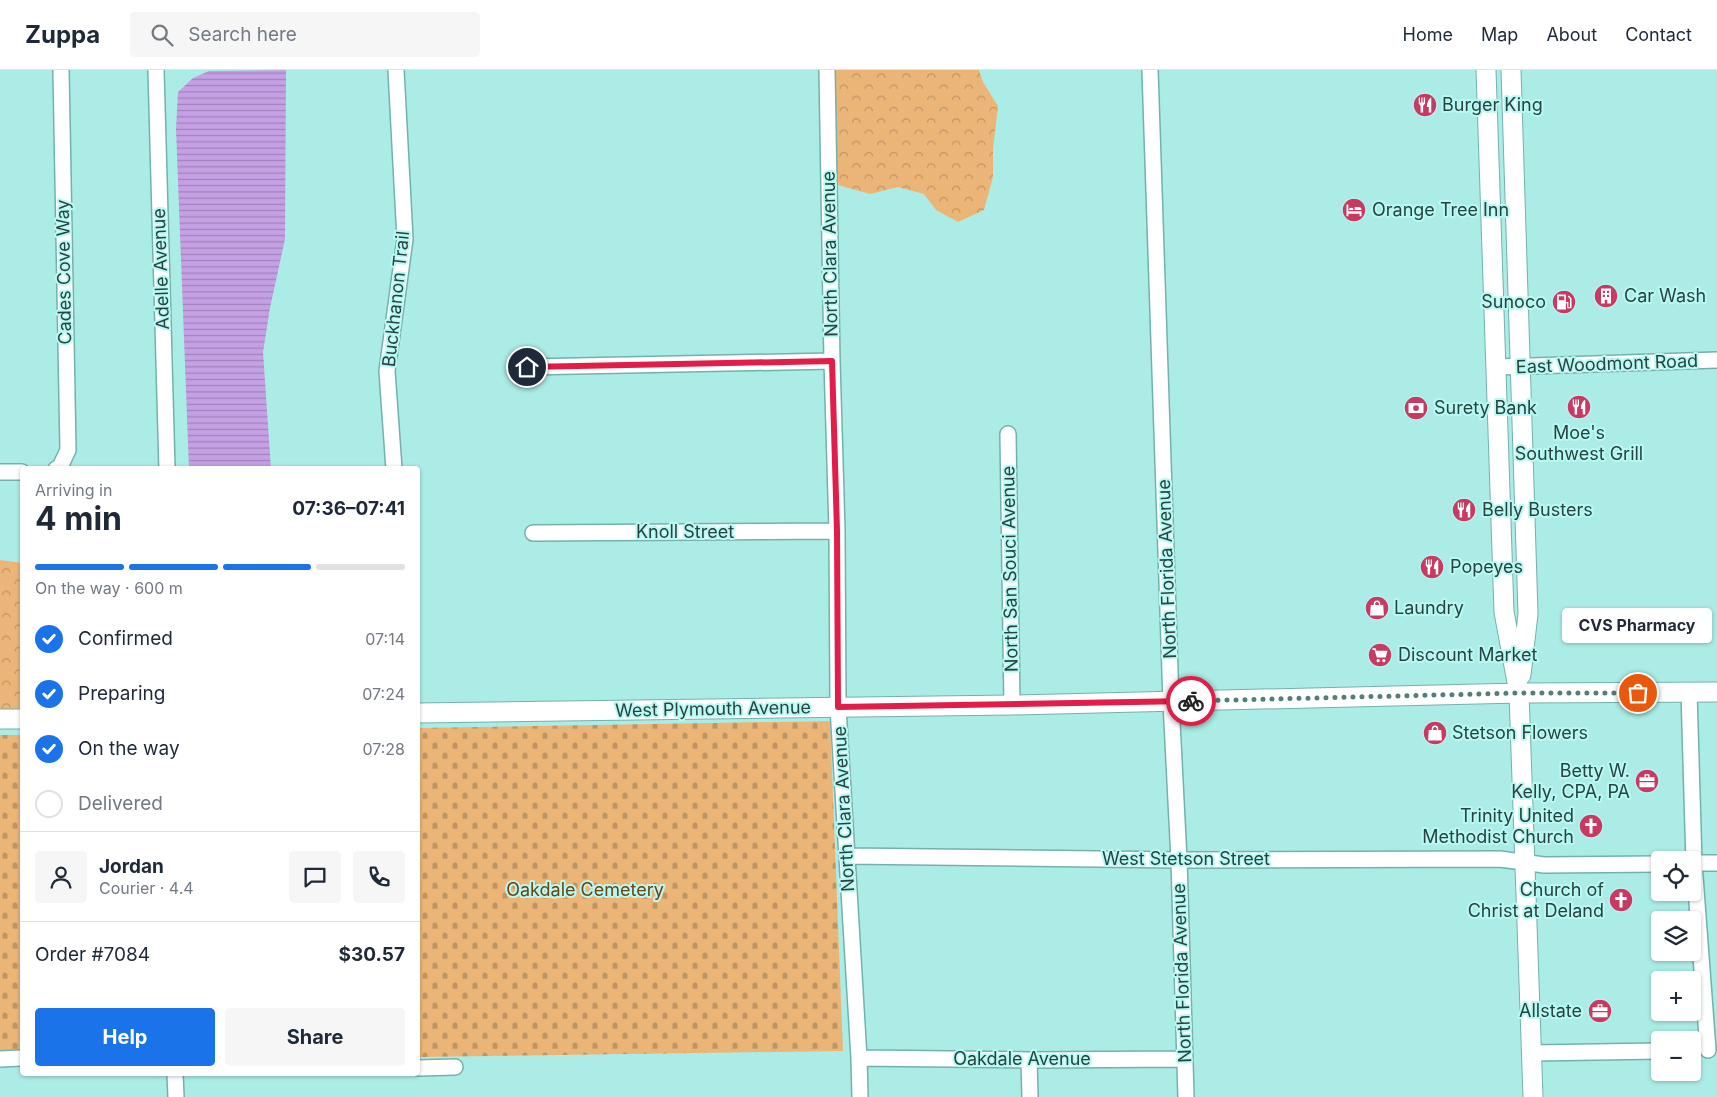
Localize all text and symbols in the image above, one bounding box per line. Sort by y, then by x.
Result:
search box [130,12,480,57]
text: Zuppa [25,20,100,49]
icon: search [148,21,176,49]
text: Search here [188,23,297,46]
text: Home [1403,24,1453,45]
text: Map [1481,24,1518,45]
text: About [1546,24,1597,45]
text: Contact [1625,24,1692,45]
restaurant icon: Burger King [1412,92,1438,118]
place label: Burger King [1442,94,1543,115]
street label: North Clara Avenue [818,171,841,337]
hotel icon: Orange Tree Inn [1341,197,1367,223]
street label: Cades Cove Way [52,199,75,345]
place label: Orange Tree Inn [1372,199,1509,220]
street label: Adelle Avenue [148,208,173,330]
street label: Buckhanon Trail [378,230,413,368]
building icon: Car Wash [1593,283,1619,309]
place label: Car Wash [1624,285,1706,306]
fuel station icon: Sunoco [1551,289,1577,315]
place label: Sunoco [1481,291,1546,312]
pin [506,346,548,388]
street label: East Woodmont Road [1515,350,1698,377]
icon: home [513,353,541,381]
restaurant icon: Moe's Southwest Grill [1566,394,1592,420]
bank icon: Surety Bank [1403,395,1429,421]
place label: Surety Bank [1434,397,1537,418]
place label: Moe's Southwest Grill [1515,422,1643,464]
street label: North San Souci Avenue [997,466,1022,672]
street label: North Florida Avenue [1153,479,1180,659]
text: Arriving in [35,480,112,500]
text: 07:36–07:41 [292,497,405,520]
restaurant icon: Belly Busters [1451,497,1477,523]
text: 4 min [35,499,122,538]
place label: Belly Busters [1482,499,1593,520]
street label: Knoll Street [636,521,734,542]
restaurant icon: Popeyes [1419,554,1445,580]
place label: Popeyes [1450,556,1523,577]
text: On the way · 600 m [35,578,183,598]
shop icon: Laundry [1364,595,1390,621]
place label: Laundry [1394,597,1464,618]
callout: CVS Pharmacy [1563,608,1713,643]
text: CVS Pharmacy [1579,615,1695,635]
icon: check [35,625,63,653]
text: Confirmed [78,627,173,650]
text: 07:14 [365,629,405,649]
supermarket icon: Discount Market [1367,642,1393,668]
place label: Discount Market [1398,644,1538,665]
pin [1617,672,1659,714]
courier [1166,676,1216,726]
icon: bag [1624,679,1652,707]
icon: check [35,680,63,708]
text: Preparing [78,682,165,705]
text: 07:24 [362,684,405,704]
icon: bike [1177,687,1205,715]
street label: West Plymouth Avenue [615,696,811,721]
shop icon: Stetson Flowers [1422,720,1448,746]
place label: Stetson Flowers [1452,722,1588,743]
street label: North Clara Avenue [829,726,858,892]
icon: check [35,735,63,763]
text: On the way [78,737,180,760]
text: 07:28 [362,739,405,759]
place label: Betty W. Kelly, CPA, PA [1511,760,1630,802]
office icon: Betty W. Kelly, CPA, PA [1634,768,1660,794]
text: Delivered [78,792,163,815]
place label: Trinity United Methodist Church [1422,805,1574,847]
church icon: Trinity United Methodist Church [1578,813,1604,839]
street label: West Stetson Street [1102,848,1270,869]
button: person [35,851,87,903]
button: chat [289,851,341,903]
button: phone [353,851,405,903]
map controls [1651,851,1701,1081]
button: locate [1651,851,1701,901]
text: Jordan [99,855,164,878]
text: Courier · 4.4 [99,878,194,898]
park label: Oakdale Cemetery [506,879,664,900]
place label: Church of Christ at Deland [1468,879,1604,921]
street label: North Florida Avenue [1168,883,1195,1063]
church icon: Church of Christ at Deland [1608,887,1634,913]
button: layers [1651,911,1701,961]
text: Order #7084 [35,943,150,966]
text: $30.57 [339,943,405,966]
button: + [1651,971,1701,1021]
office icon: Allstate [1587,998,1613,1024]
place label: Allstate [1519,1000,1582,1021]
button: Help [35,1008,215,1066]
button: Share [225,1008,405,1066]
button: − [1651,1031,1701,1081]
street label: Oakdale Avenue [953,1048,1091,1069]

